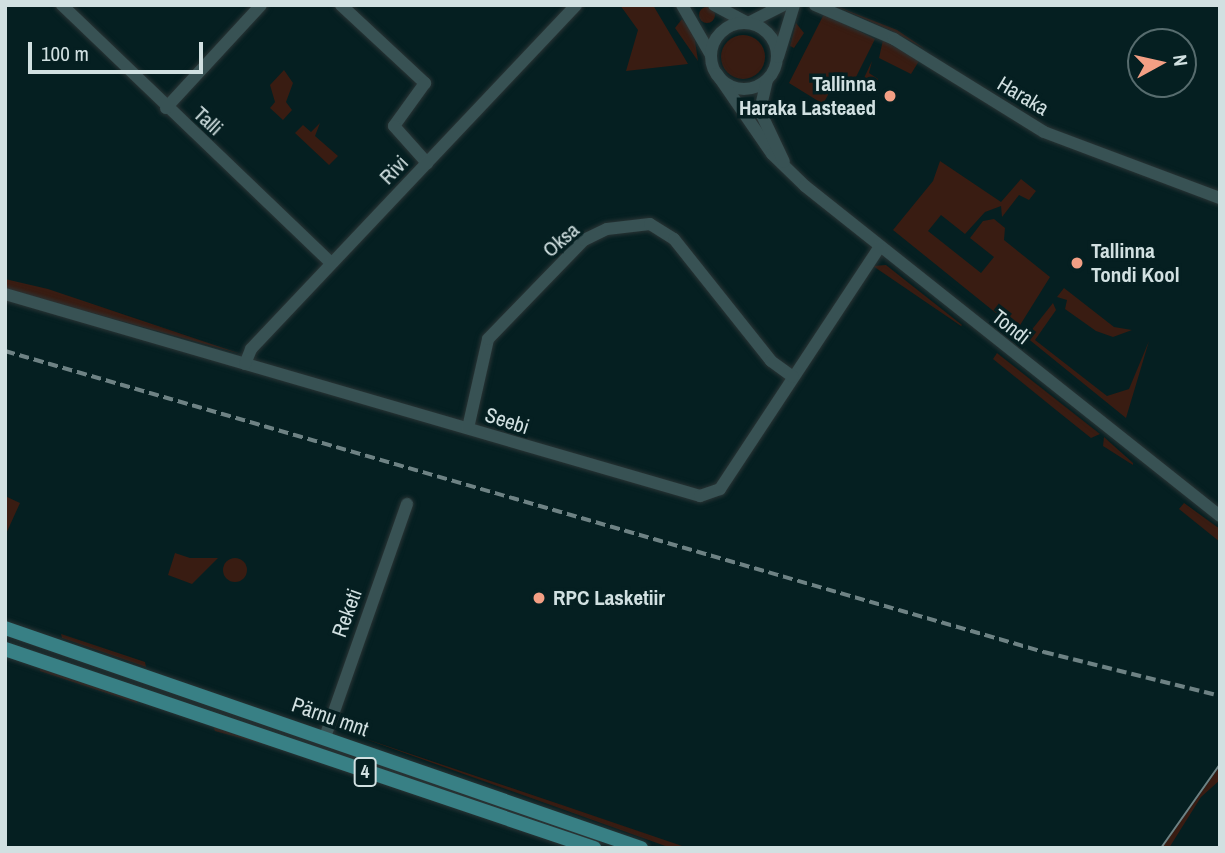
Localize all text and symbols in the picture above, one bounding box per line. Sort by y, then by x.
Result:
scale bar [32,28,206,72]
north arrow [1127,28,1197,98]
text: 100 m [41,39,89,68]
text: N [1167,53,1194,68]
place label: Tallinna Haraka Lasteaed [739,71,876,121]
street label: Haraka [993,71,1053,121]
marker: Tallinna Haraka Lasteaed [882,88,898,104]
street label: Talli [188,101,228,141]
street label: Rivi [374,150,414,190]
street label: Oksa [538,217,584,263]
place label: Tallinna Tondi Kool [1091,238,1180,288]
marker: Tallinna Tondi Kool [1069,255,1085,271]
street label: Tondi [987,304,1035,350]
street label: Seebi [482,402,532,440]
street label: Reketi [327,585,367,641]
place label: RPC Lasketiir [553,585,665,611]
marker: RPC Lasketiir [531,590,547,606]
street label: Pärnu mnt [288,692,372,742]
road number: 4 [353,757,377,788]

